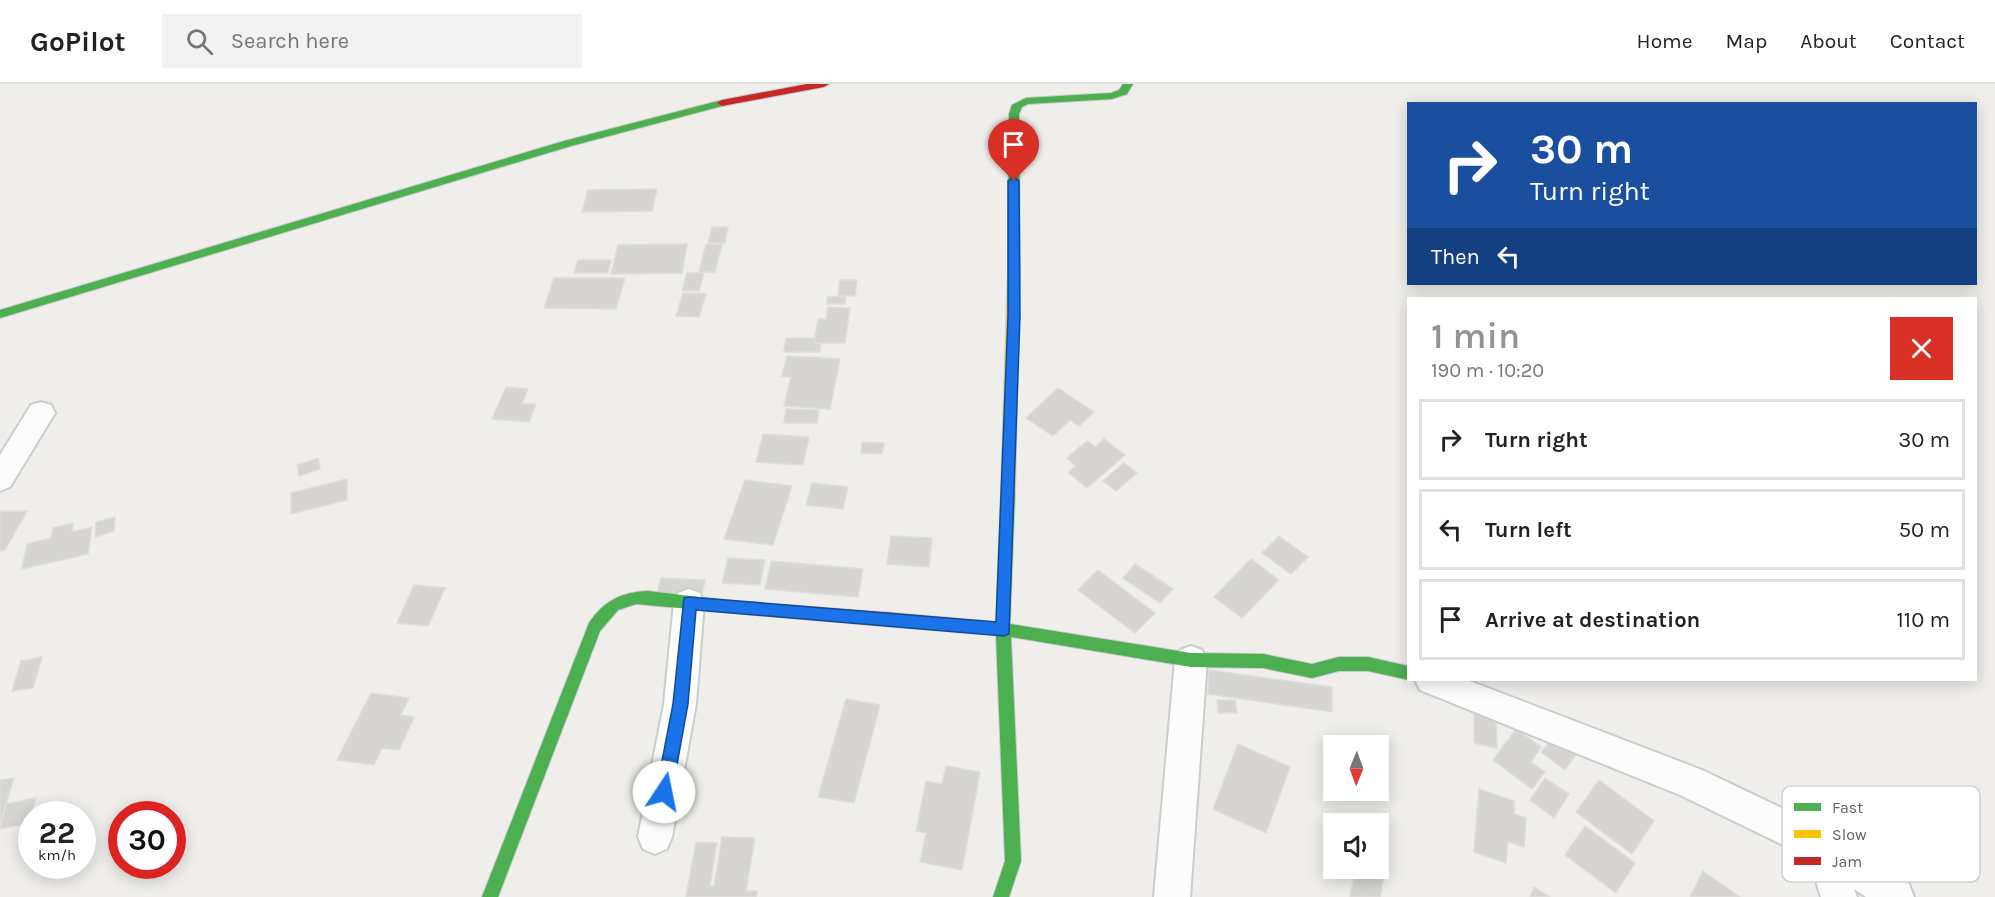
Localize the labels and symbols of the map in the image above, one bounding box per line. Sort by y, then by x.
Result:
pin [988,119,1039,181]
north arrow [1323,735,1389,801]
position arrow [632,760,696,824]
legend [1782,786,1980,882]
text: Fast [1832,798,1863,817]
speed limit sign: 30 [108,801,186,879]
text: Slow [1832,825,1867,844]
text: Jam [1832,852,1862,871]

